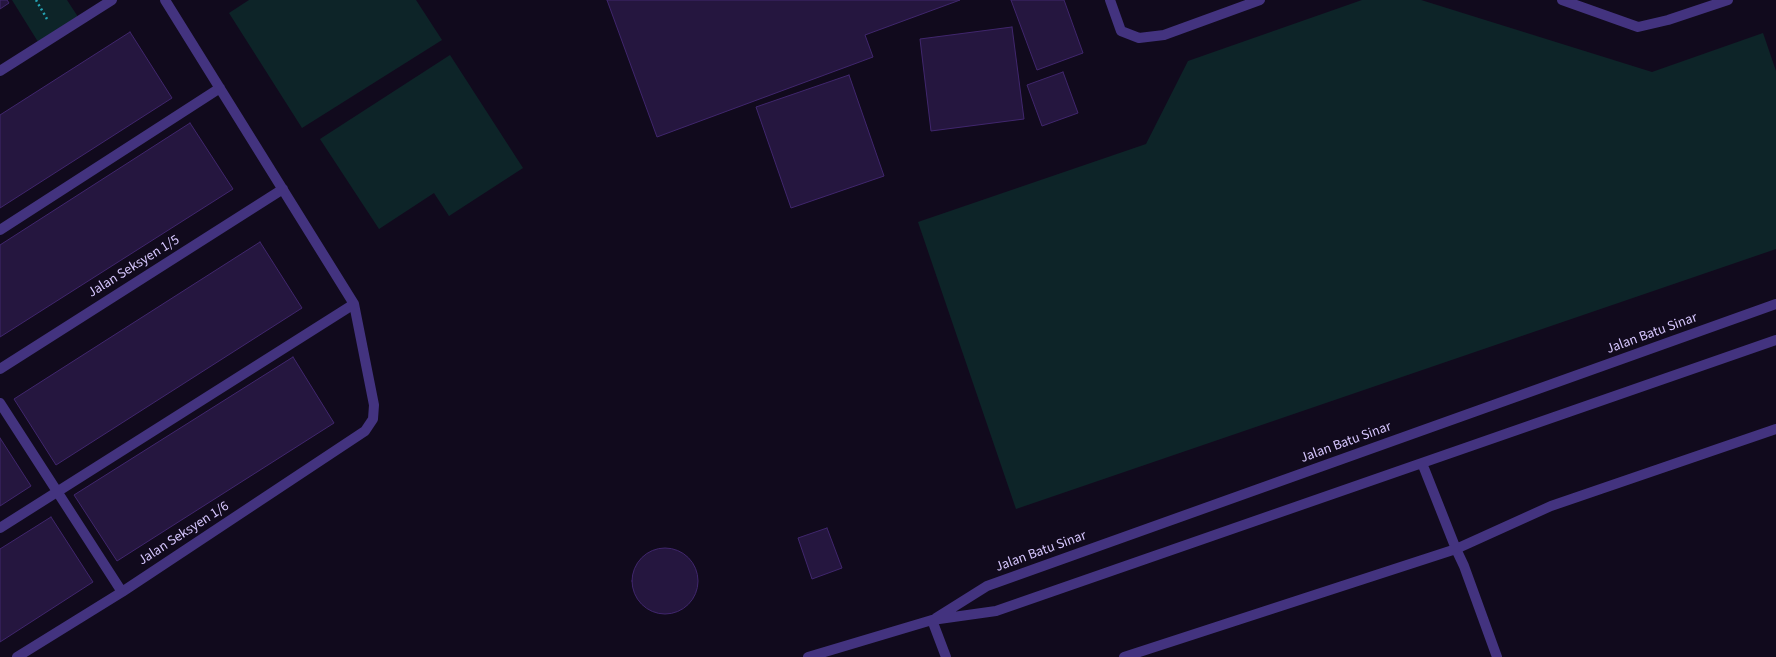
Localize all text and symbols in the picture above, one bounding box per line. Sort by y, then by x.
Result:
street label: Jalan Seksyen 1/5 [85,232,183,302]
street label: Jalan Batu Sinar [1604,310,1700,358]
street label: Jalan Batu Sinar [1298,419,1394,467]
street label: Jalan Seksyen 1/6 [135,498,233,570]
street label: Jalan Batu Sinar [993,528,1089,576]

